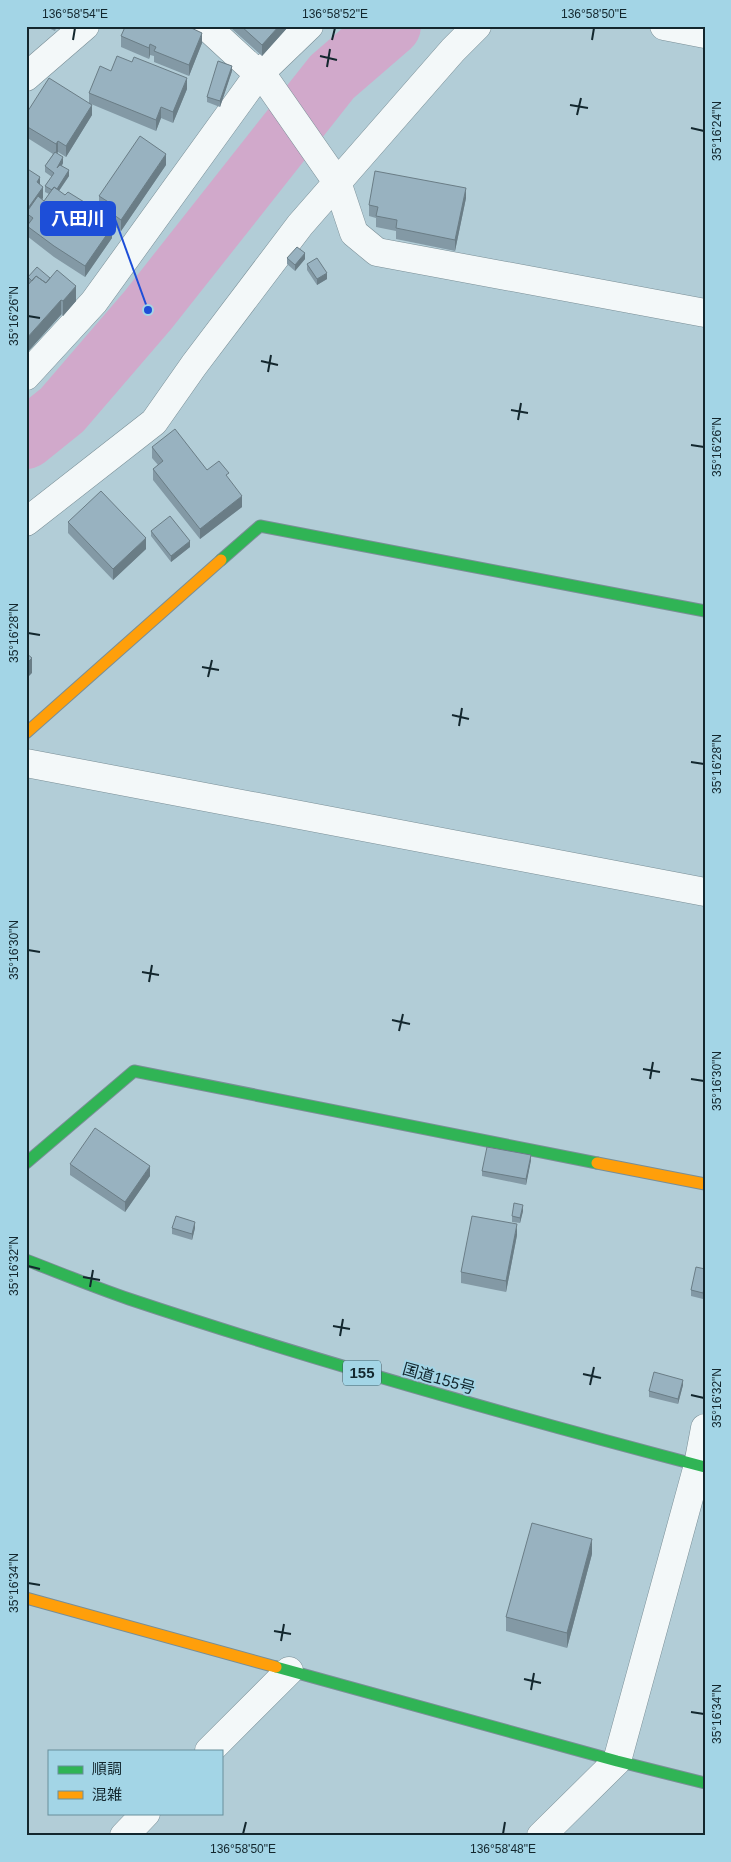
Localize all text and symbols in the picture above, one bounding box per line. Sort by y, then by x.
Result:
text: 136°58'54"E [42,7,108,21]
text: 136°58'52"E [302,7,368,21]
text: 136°58'50"E [561,7,627,21]
text: 35°16'24"N [710,101,724,161]
callout: 八田川 [41,202,115,235]
text: 八田川 [51,209,105,229]
text: 35°16'26"N [7,286,21,346]
text: 35°16'26"N [710,417,724,477]
text: 35°16'28"N [7,603,21,663]
text: 35°16'28"N [710,734,724,794]
text: 35°16'30"N [7,920,21,980]
text: 35°16'30"N [710,1051,724,1111]
text: 35°16'32"N [7,1236,21,1296]
road number: 155 [343,1360,381,1386]
street label: 国道155号 [401,1360,477,1397]
text: 35°16'32"N [710,1368,724,1428]
text: 35°16'34"N [7,1553,21,1613]
text: 35°16'34"N [710,1684,724,1744]
legend [48,1750,222,1814]
text: 順調 [92,1760,122,1777]
text: 混雑 [92,1786,122,1803]
text: 136°58'50"E [210,1842,276,1856]
text: 136°58'48"E [470,1842,536,1856]

